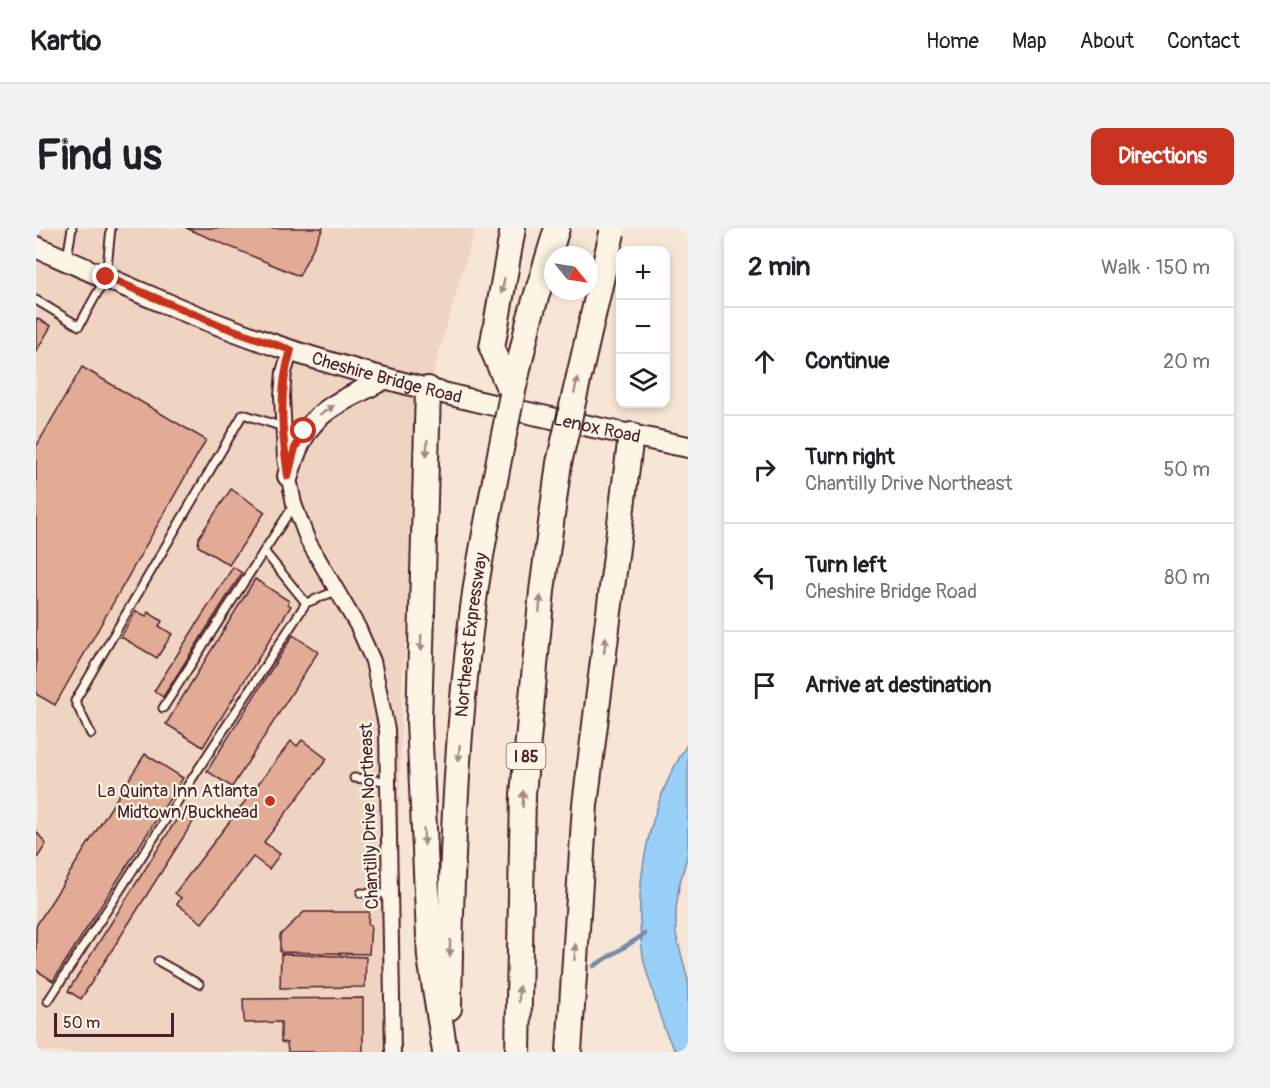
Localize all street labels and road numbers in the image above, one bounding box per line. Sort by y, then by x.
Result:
street label: Cheshire Bridge Road [309,347,464,409]
street label: Lenox Road [551,408,643,449]
street label: Northeast Expressway [450,551,493,718]
street label: Chantilly Drive Northeast [355,721,384,910]
road number: I 85 [506,743,546,769]

